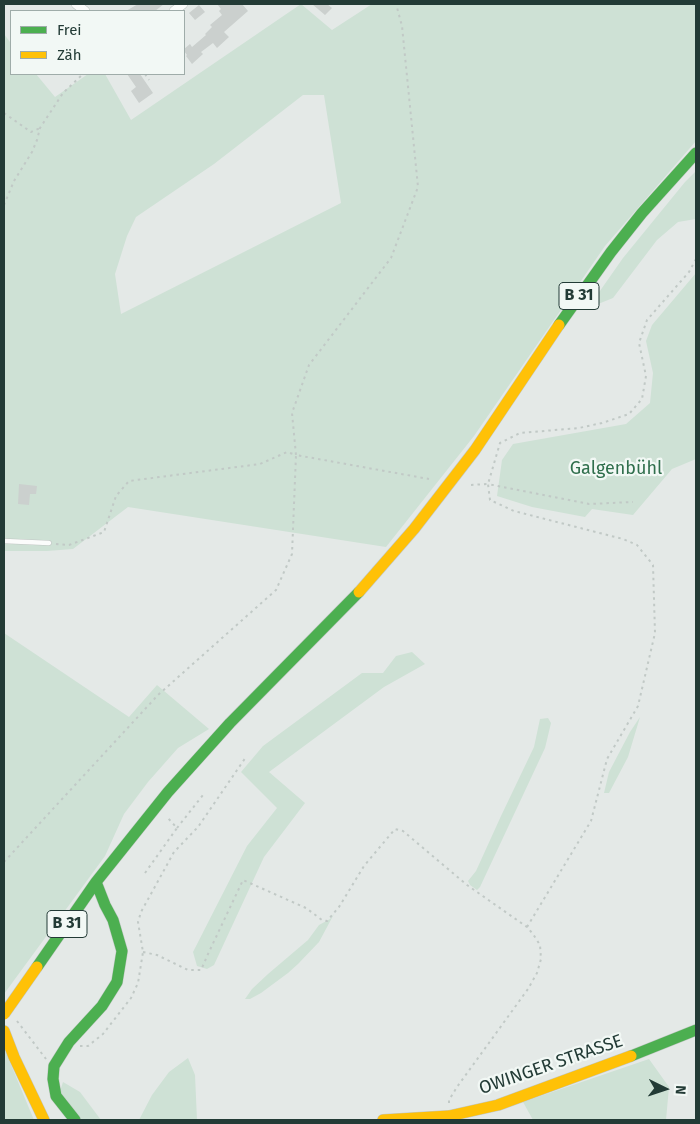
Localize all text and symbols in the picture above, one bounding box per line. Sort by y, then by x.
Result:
legend [10,10,185,75]
text: Frei [57,21,82,39]
text: Zäh [57,46,82,64]
road number: B 31 [559,282,599,310]
park label: Galgenbühl [570,458,662,480]
road number: B 31 [47,911,87,938]
street label: OWINGER STRASSE [476,1030,626,1100]
north arrow [640,1064,690,1114]
text: N [672,1085,689,1095]

